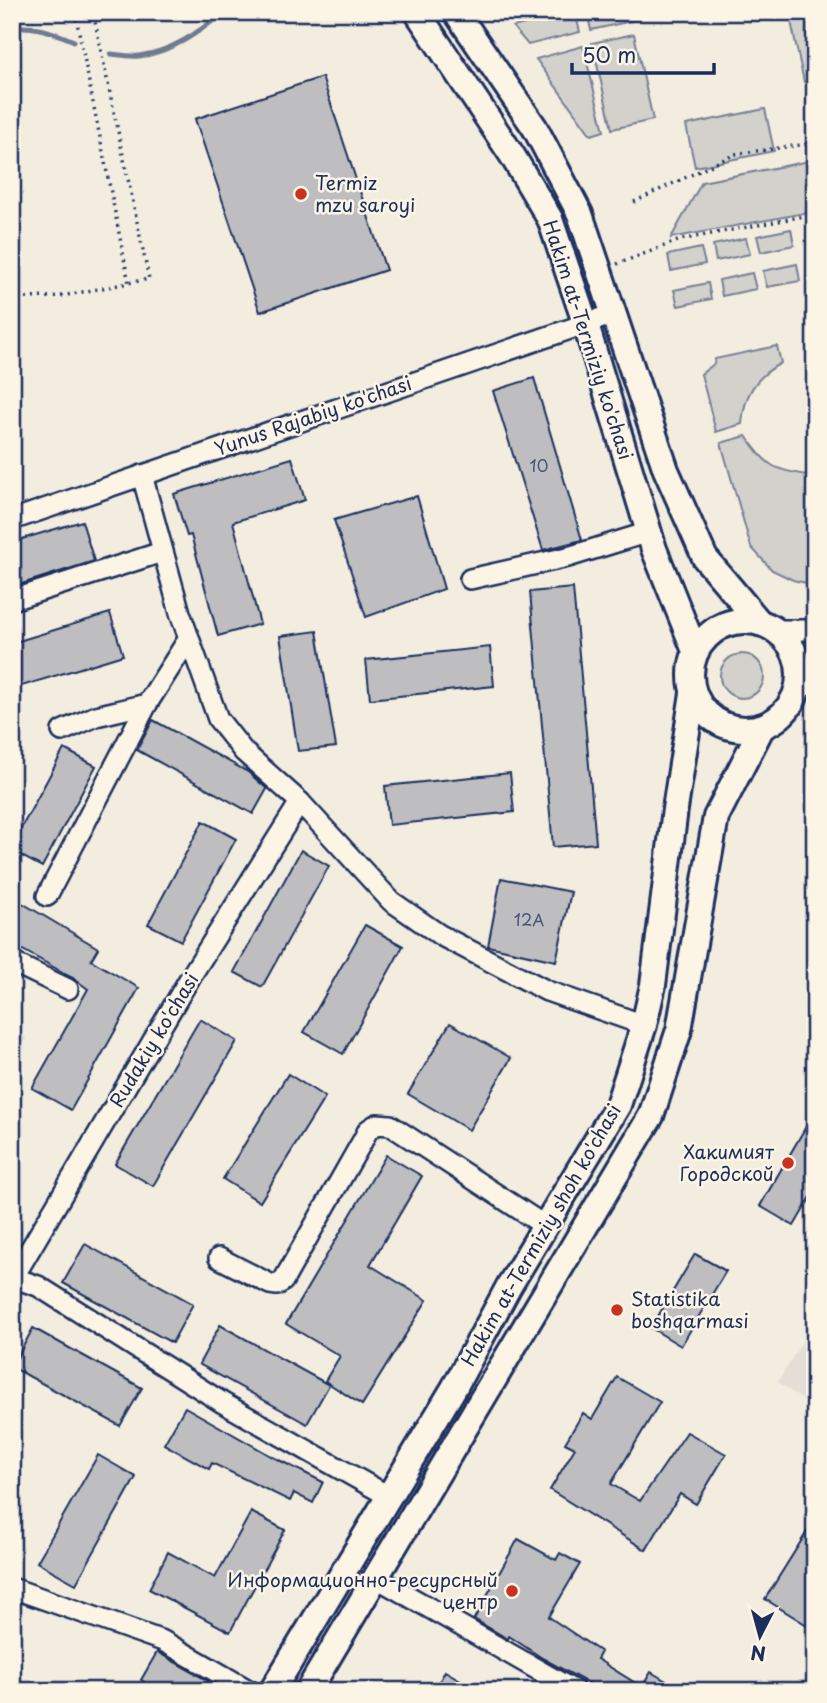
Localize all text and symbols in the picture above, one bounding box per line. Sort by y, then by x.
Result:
scale bar [572,32,713,76]
text: 50 m [582,38,636,70]
place label: Termiz mzu saroyi [315,168,415,218]
marker: Termiz mzu saroyi [293,186,309,202]
street label: Hakim at-Termiziy ko'chasi [537,216,641,463]
street label: Yunus Rajabiy ko'chasi [210,368,415,462]
house number: 10 [530,453,548,477]
house number: 12A [514,907,544,931]
street label: Rudakiy ko'chasi [102,967,204,1112]
street label: Hakim at-Termiziy shoh ko'chasi [453,1098,627,1371]
place label: Хакимият Городской [680,1137,775,1187]
marker: Хакимият Городской [780,1155,796,1171]
place label: Statistika boshqarmasi [631,1284,749,1334]
marker: Statistika boshqarmasi [609,1302,625,1318]
place label: Информационно-ресурсный центр [228,1565,498,1615]
marker: Информационно-ресурсный центр [504,1583,520,1599]
north arrow [726,1602,796,1672]
text: N [749,1639,767,1669]

